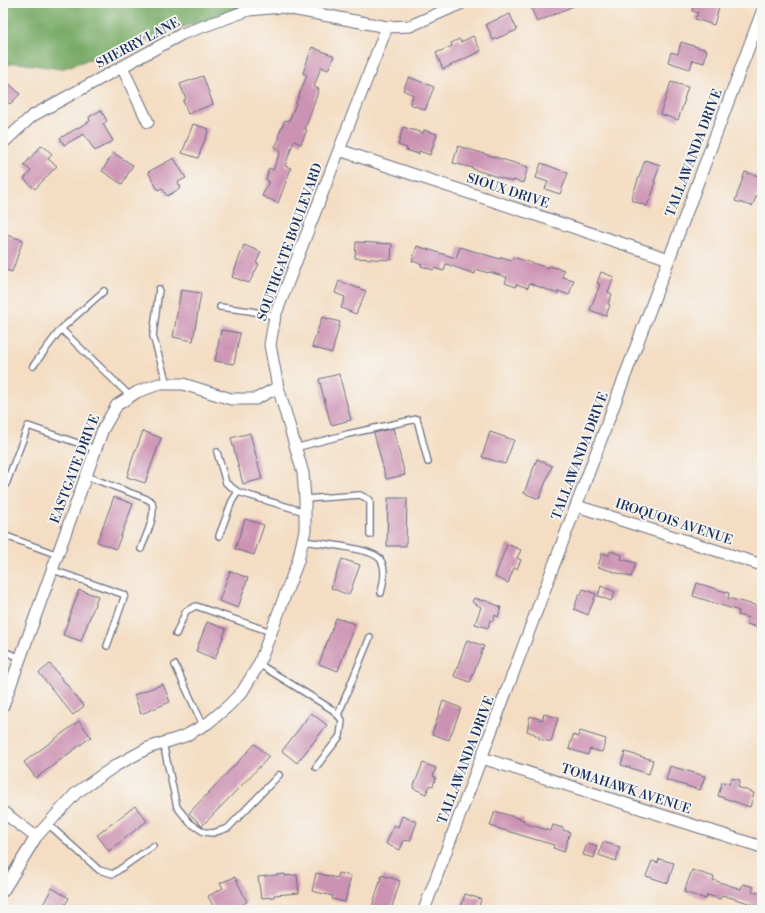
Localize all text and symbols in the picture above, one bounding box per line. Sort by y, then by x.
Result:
street label: SHERRY LANE [93,14,183,72]
street label: TALLAWANDA DRIVE [662,87,726,219]
street label: SOUTHGATE BOULEVARD [254,161,326,323]
street label: SIOUX DRIVE [465,170,551,212]
street label: TALLAWANDA DRIVE [548,390,612,522]
street label: EASTGATE DRIVE [47,412,103,526]
street label: IROQUOIS AVENUE [613,495,735,549]
street label: TALLAWANDA DRIVE [434,694,498,826]
street label: TOMAHAWK AVENUE [559,760,693,818]

